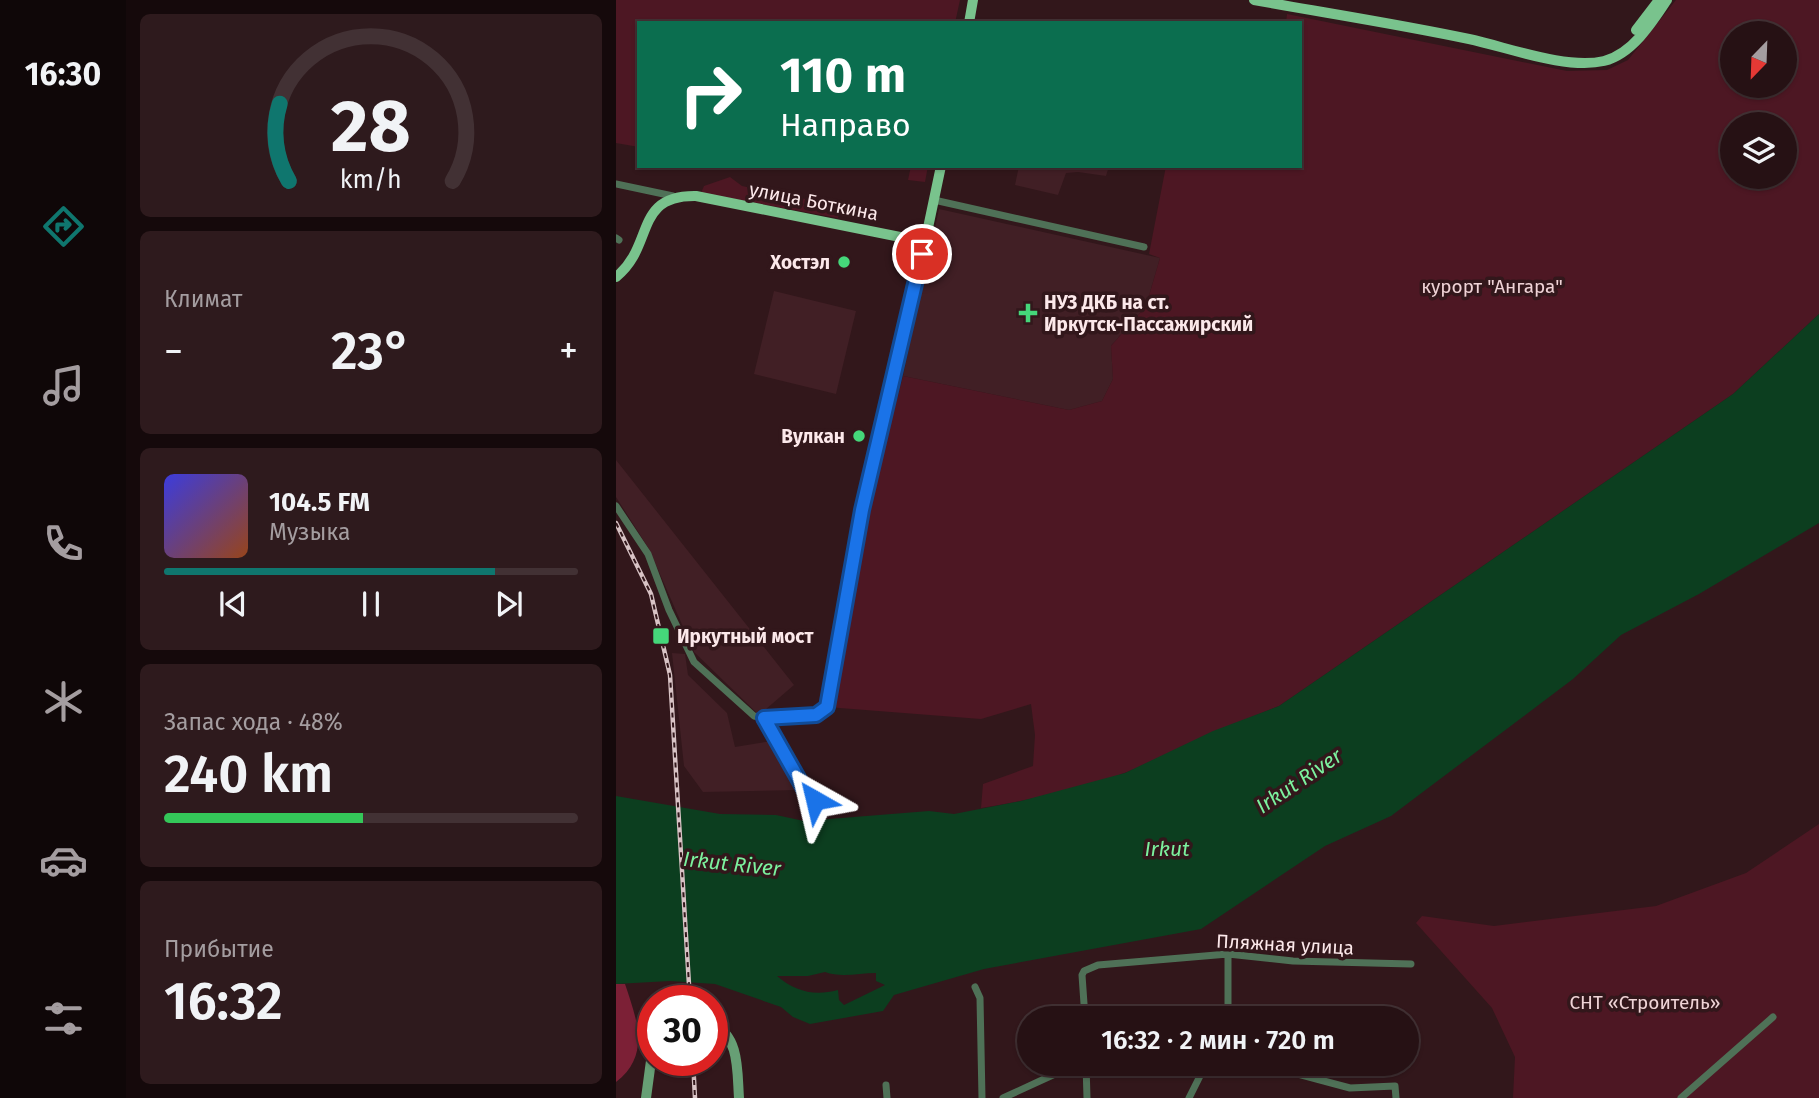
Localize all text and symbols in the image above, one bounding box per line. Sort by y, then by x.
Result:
north arrow [1720,21,1797,98]
map controls [1720,21,1797,189]
text: 110 m [780,46,906,105]
icon: right [665,49,756,140]
text: 16:30 [25,55,101,93]
text: 28 [331,84,411,171]
text: Направо [780,106,911,144]
button: layers [1720,112,1797,189]
text: km/h [340,165,402,195]
street label: улица Боткина [747,178,880,225]
icon: directions [39,202,88,251]
pin [892,224,952,284]
icon: arrive [903,235,941,273]
place label: Хостэл [769,251,830,274]
marker: Хостэл [836,254,852,270]
park label: курорт "Ангара" [1421,275,1563,298]
text: Климат [164,285,242,313]
place label: НУЗ ДКБ на ст. Иркутск-Пассажирский [1044,291,1253,336]
marker: НУЗ ДКБ на ст. Иркутск-Пассажирский [1018,303,1038,323]
text: 23° [331,320,411,383]
text: − [164,328,183,374]
text: + [559,328,578,374]
icon: music [39,361,88,410]
place label: Вулкан [781,425,845,448]
marker: Вулкан [851,428,867,444]
text: 104.5 FM [269,487,370,518]
text: Музыка [269,518,350,546]
icon: phone [39,519,88,568]
icon: previous [214,585,252,623]
icon: pause [352,585,390,623]
icon: next [490,585,528,623]
place label: Иркутный мост [677,625,814,648]
marker: Иркутный мост [651,626,671,646]
icon: climate [39,677,88,726]
text: Запас хода · 48% [164,708,343,736]
water label: Irkut River [1251,742,1348,819]
text: 240 km [164,743,333,806]
position arrow [778,763,852,837]
icon: car [39,836,88,885]
water label: Irkut [1144,836,1190,862]
water label: Irkut River [682,846,783,882]
street label: Пляжная улица [1215,929,1354,960]
text: Прибытие [164,935,274,963]
text: 16:32 [164,970,283,1033]
speed limit sign: 30 [637,985,728,1076]
park label: СНТ «Строитель» [1569,991,1721,1014]
icon: filters [39,994,88,1043]
text: 16:32 · 2 мин · 720 m [1101,1025,1335,1056]

